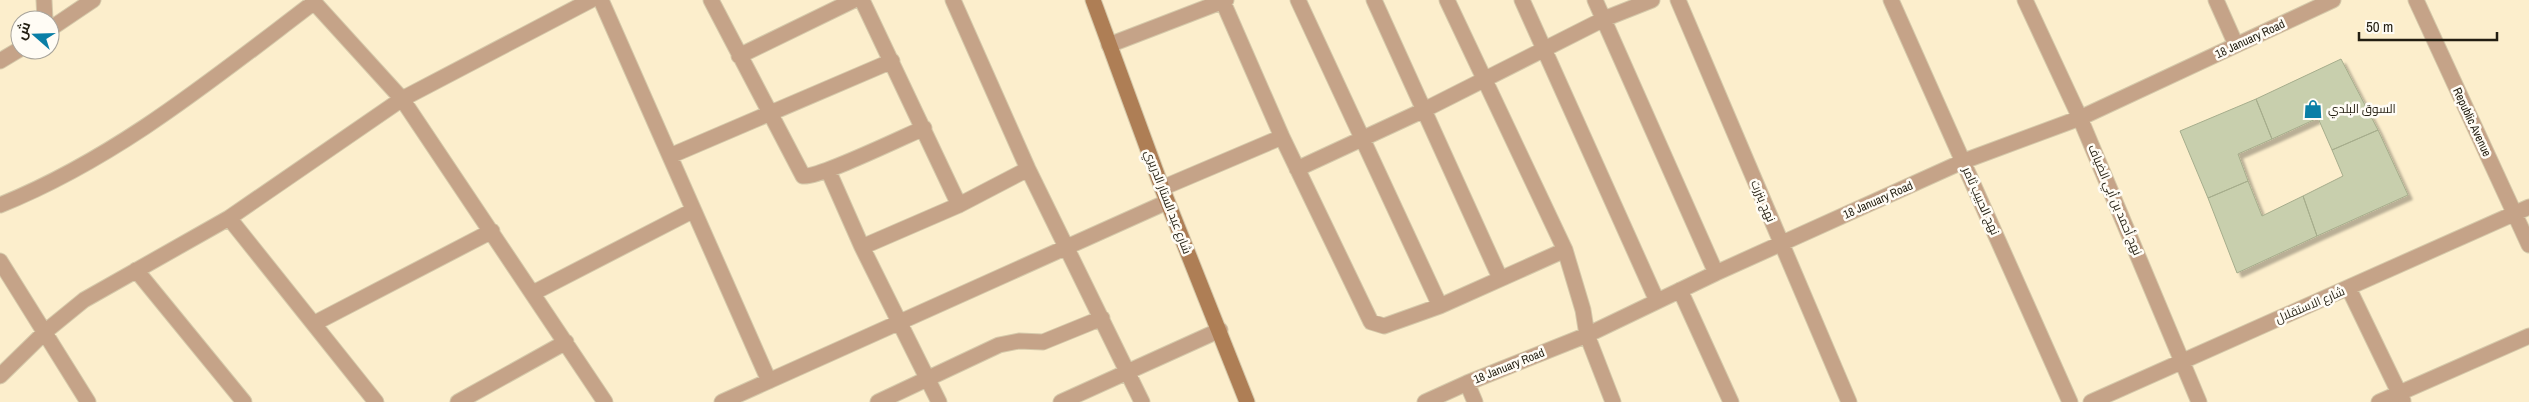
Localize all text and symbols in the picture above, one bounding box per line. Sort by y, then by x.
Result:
north arrow [10,10,60,60]
scale bar [2359,10,2496,42]
street label: 18 January Road [2213,16,2287,62]
text: 50 m [2366,16,2393,37]
text: ش [11,19,34,42]
street label: Republic Avenue [2449,85,2495,159]
shop icon: السوق البلدي [2302,98,2324,120]
place label: السوق البلدي [2328,101,2396,119]
street label: نهج أحمد بن أبي الضياف [2083,142,2146,259]
street label: شارع عبد الستار الدريري [1139,148,1195,257]
street label: نهج الحبيب ثامر [1958,164,2003,238]
street label: نهج بنزرت [1747,177,1779,225]
street label: 18 January Road [1841,177,1915,223]
street label: شارع الاستقلال [2273,283,2347,327]
street label: 18 January Road [1471,345,1547,387]

